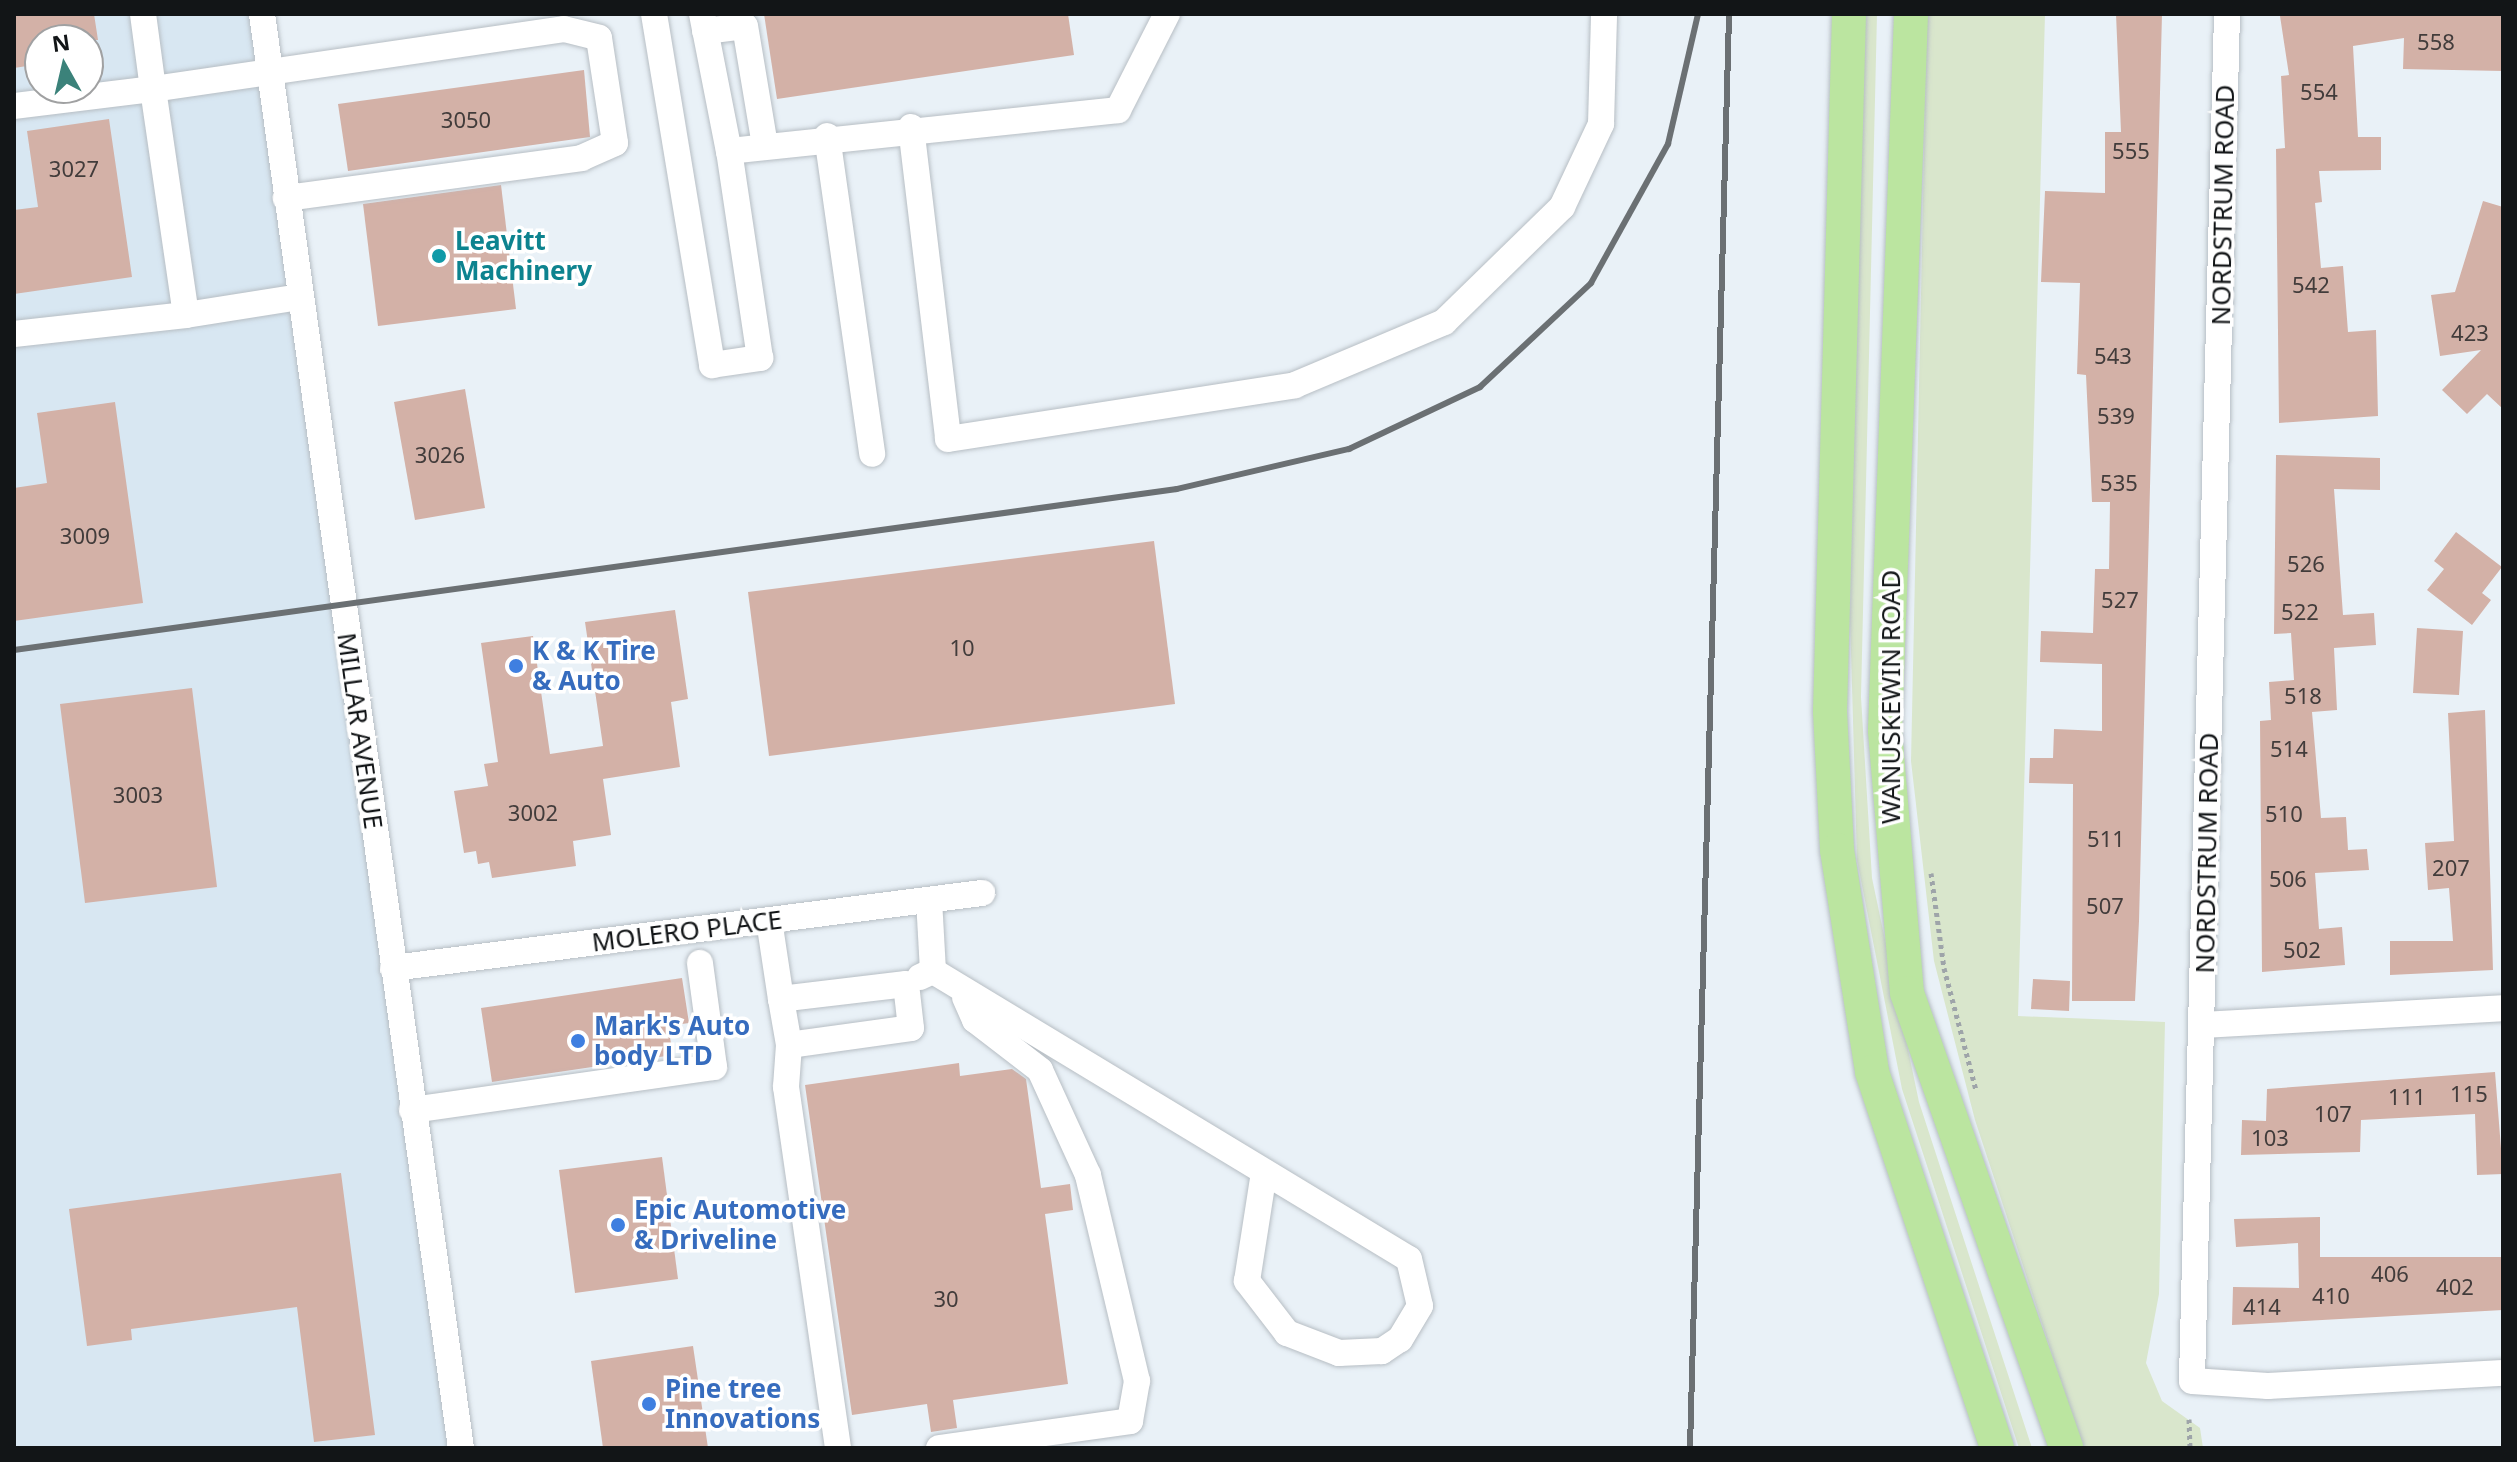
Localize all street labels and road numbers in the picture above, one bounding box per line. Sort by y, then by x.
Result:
street label: NORDSTRUM ROAD [2205,84,2241,326]
street label: WANUSKEWIN ROAD [1875,570,1907,824]
street label: MILLAR AVENUE [331,631,389,831]
street label: NORDSTRUM ROAD [2189,732,2225,974]
street label: MOLERO PLACE [590,904,784,958]

